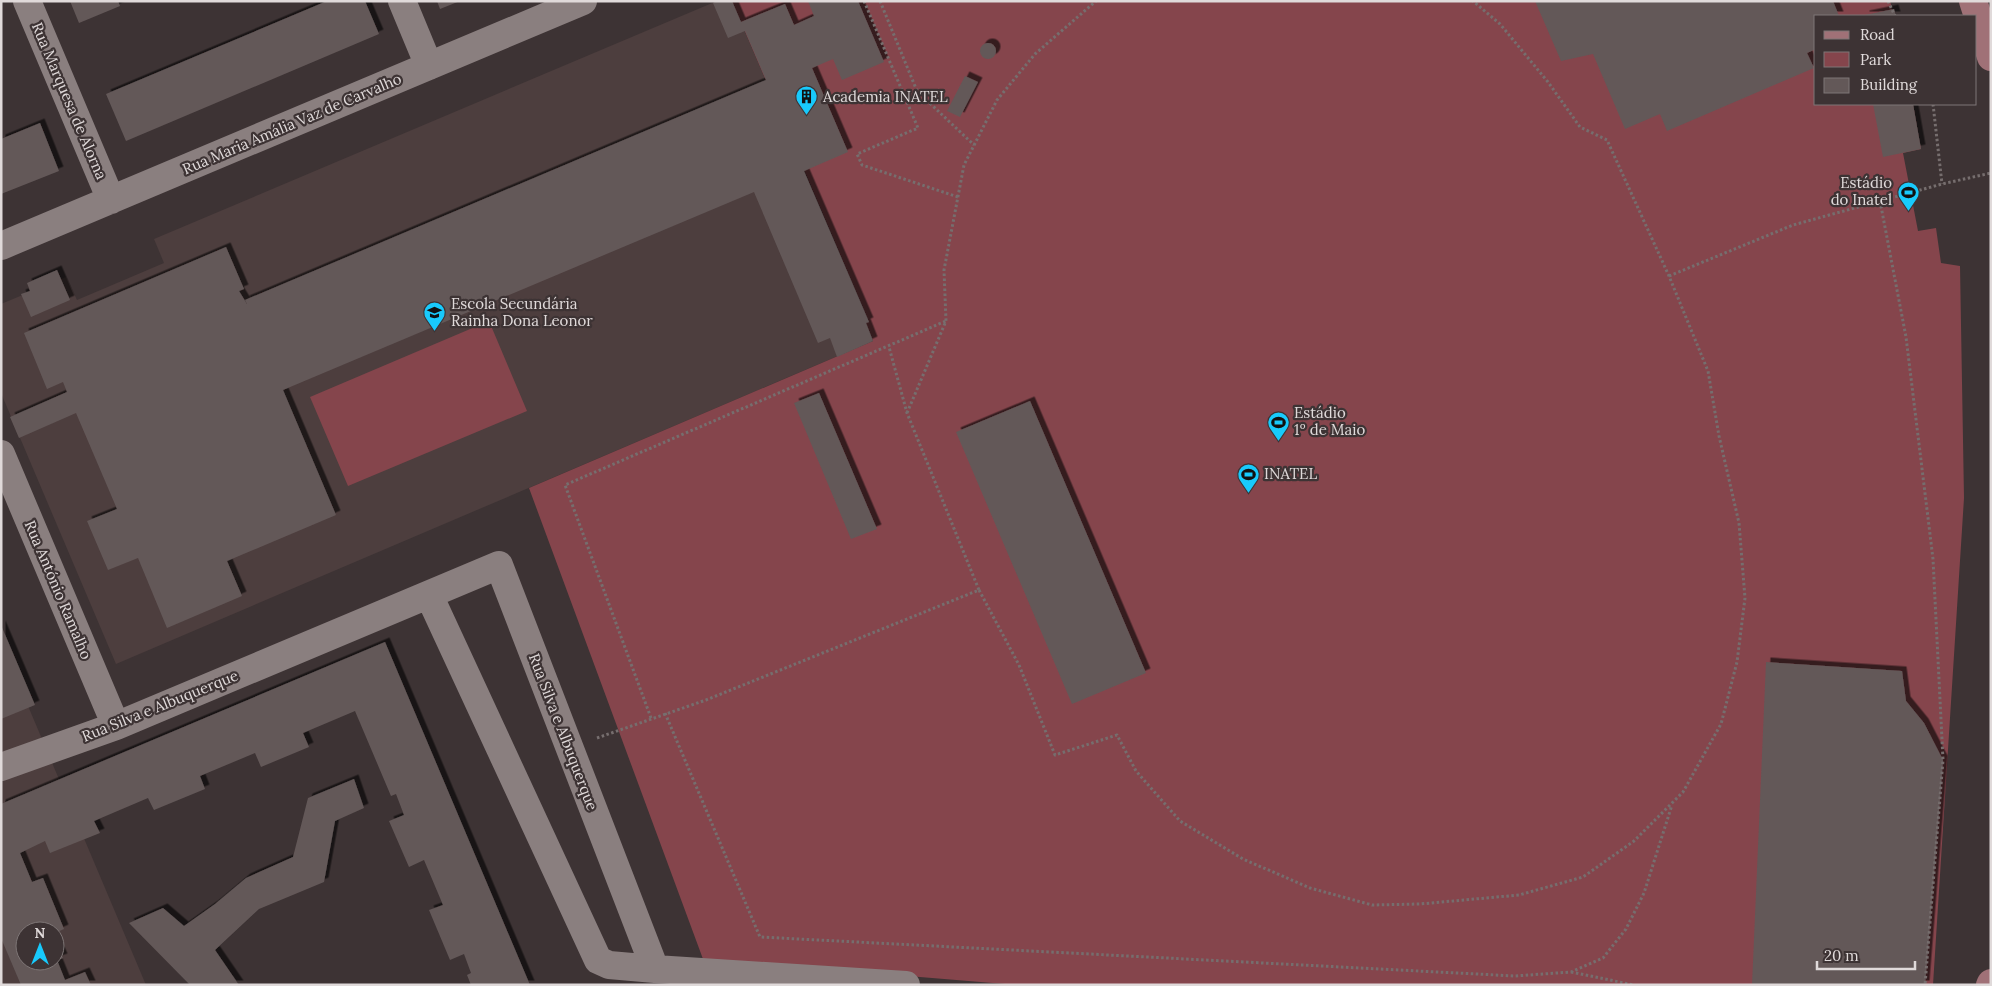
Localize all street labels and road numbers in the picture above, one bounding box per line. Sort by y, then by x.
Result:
street label: Rua Marquesa de Alorna [28,19,111,183]
street label: Rua Maria Amália Vaz de Carvalho [179,69,404,178]
street label: Rua António Ramalho [21,517,96,662]
street label: Rua Silva e Albuquerque [525,651,602,813]
street label: Rua Silva e Albuquerque [79,665,241,746]

